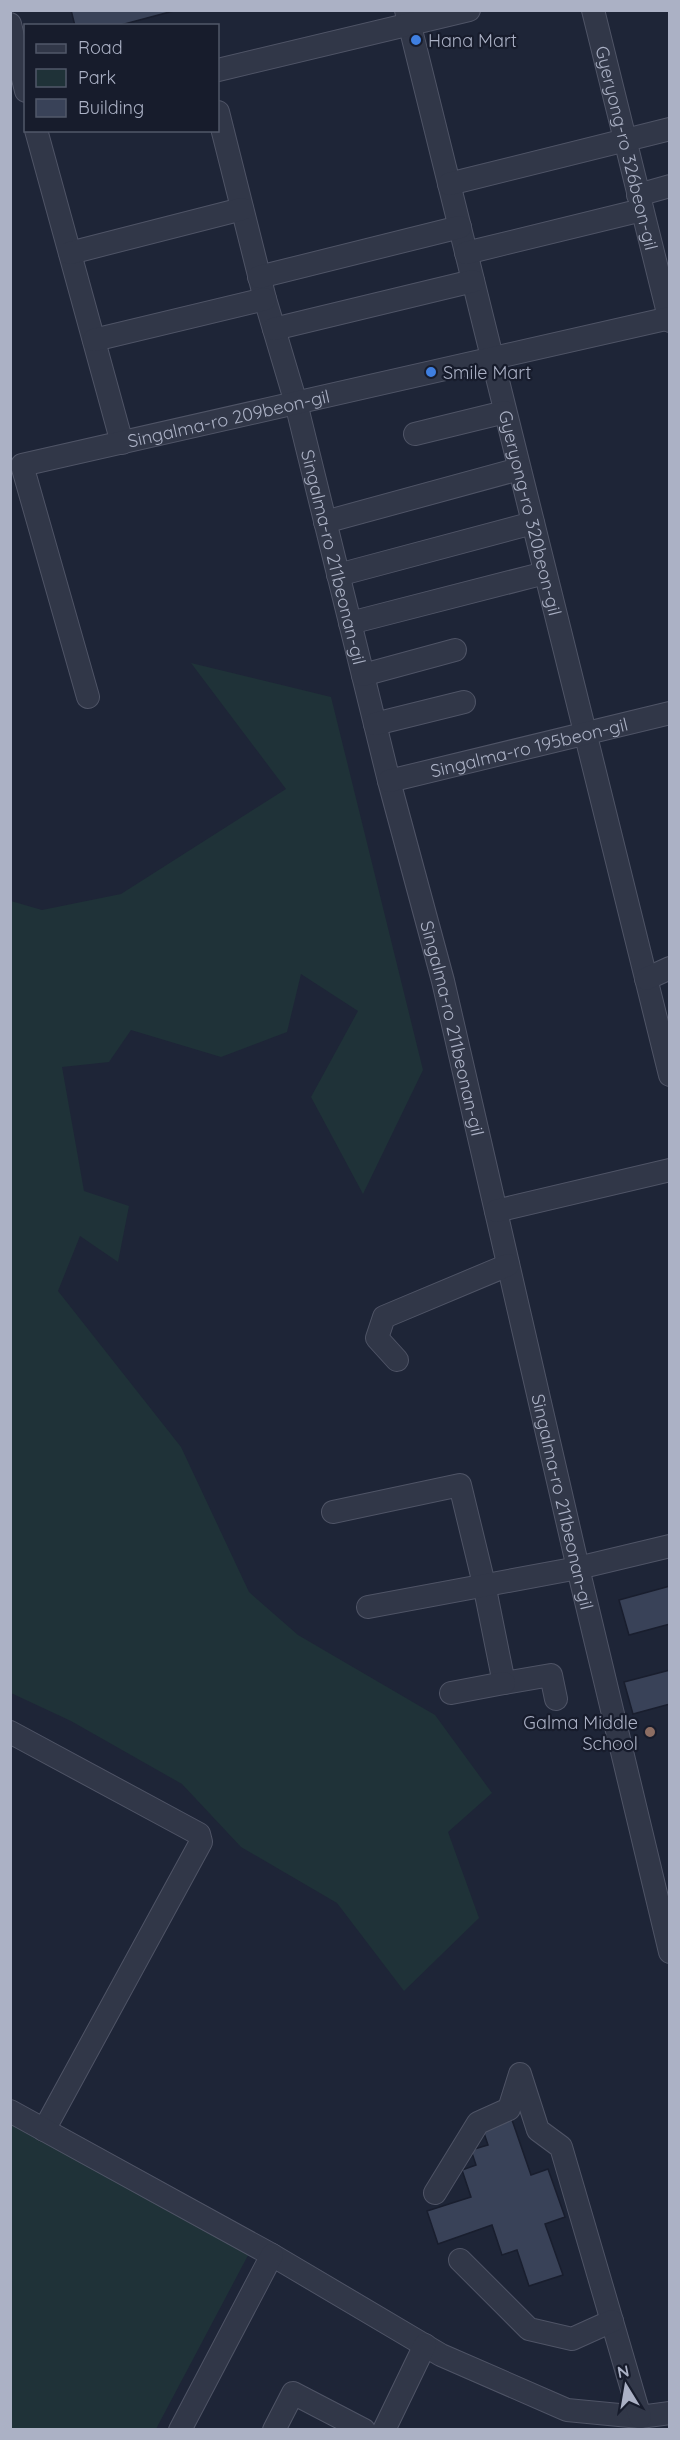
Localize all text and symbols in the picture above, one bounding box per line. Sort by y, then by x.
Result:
legend [24,24,219,132]
place label: Hana Mart [428,29,517,52]
marker: Hana Mart [409,33,423,47]
text: Road [78,36,123,59]
street label: Gyeryong-ro 326beon-gil [591,43,663,252]
text: Park [78,66,116,89]
text: Building [78,96,144,119]
place label: Smile Mart [443,361,531,384]
marker: Smile Mart [424,365,438,379]
street label: Singalma-ro 209beon-gil [125,384,332,452]
street label: Gyeryong-ro 320beon-gil [494,408,567,618]
street label: Singalma-ro 211beonan-gil [296,447,371,667]
street label: Singalma-ro 195beon-gil [428,712,630,782]
street label: Singalma-ro 211beonan-gil [416,918,490,1138]
street label: Singalma-ro 211beonan-gil [527,1392,599,1612]
place label: Galma Middle School [523,1711,638,1755]
marker: Galma Middle School [643,1725,657,1739]
north arrow [596,2356,656,2416]
text: N [615,2360,631,2382]

